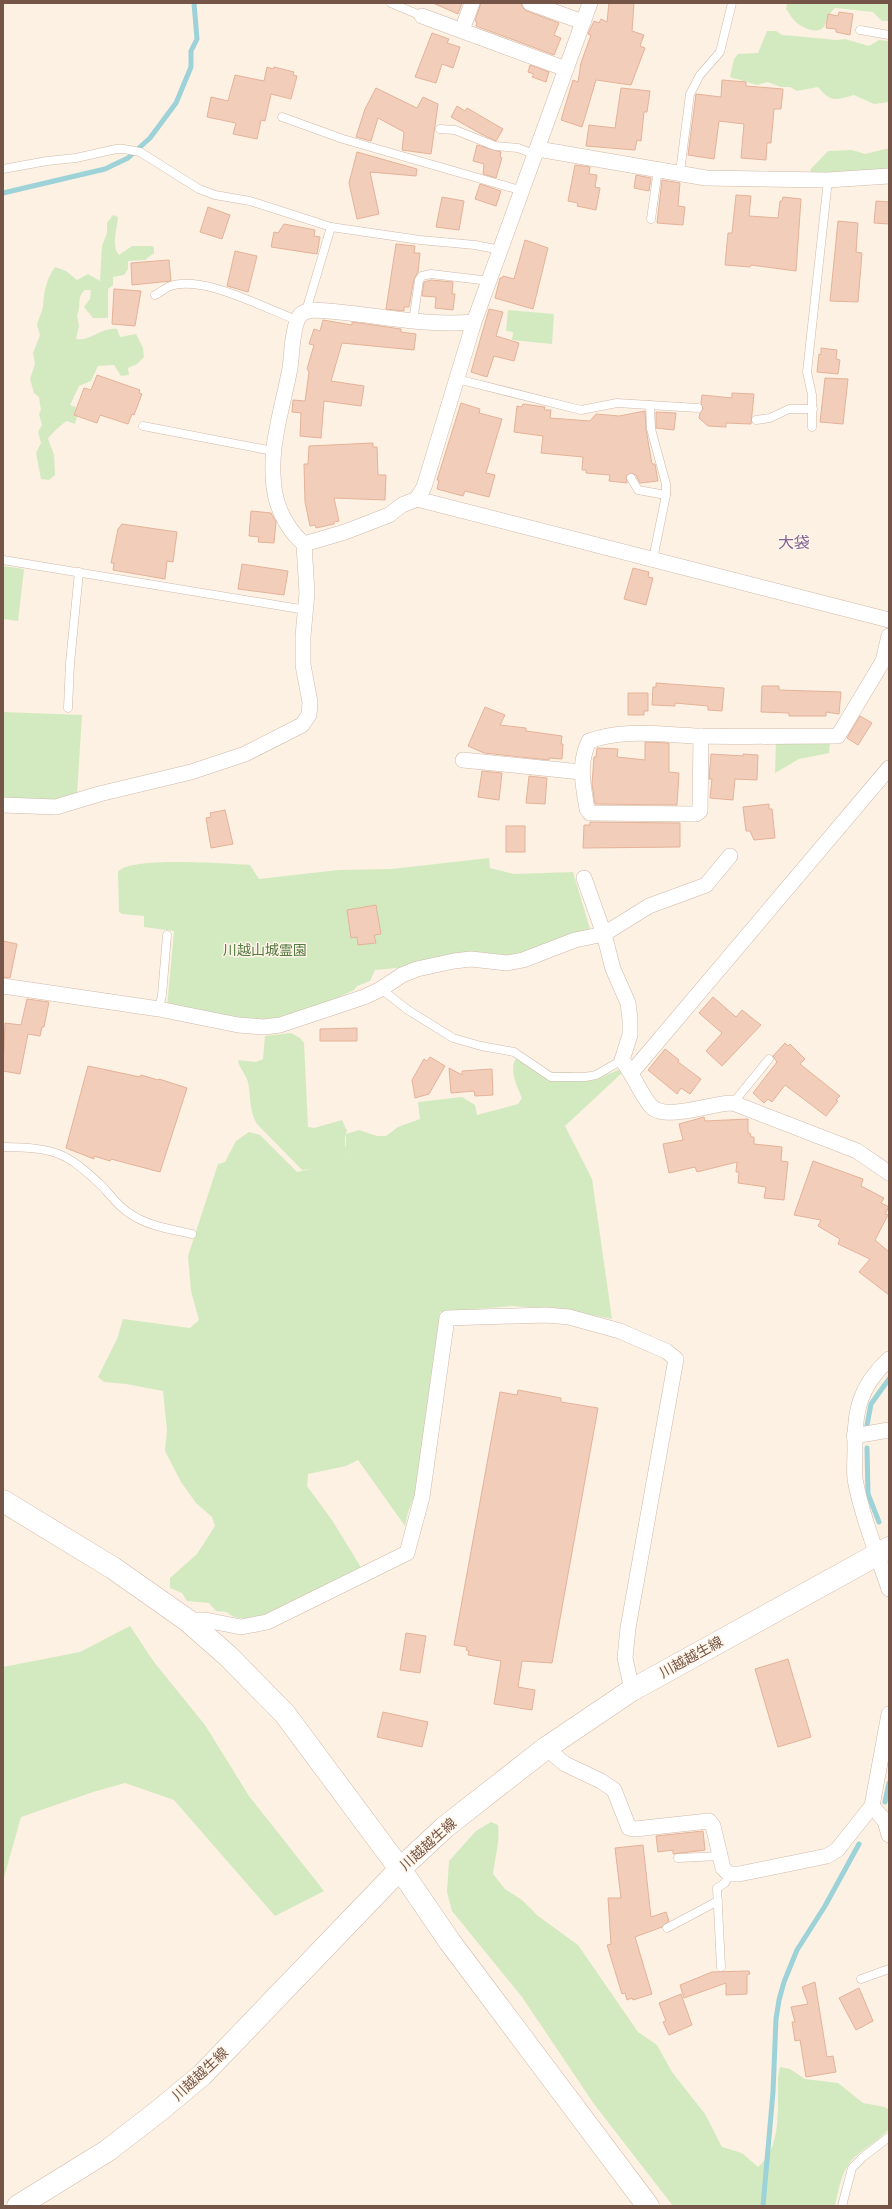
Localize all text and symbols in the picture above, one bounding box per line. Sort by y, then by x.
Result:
district label: 大袋 [778,533,810,552]
park label: 川越山城霊園 [223,942,307,958]
street label: 川越越生線 [657,1633,725,1681]
street label: 川越越生線 [397,1815,459,1873]
street label: 川越越生線 [169,2044,231,2104]

